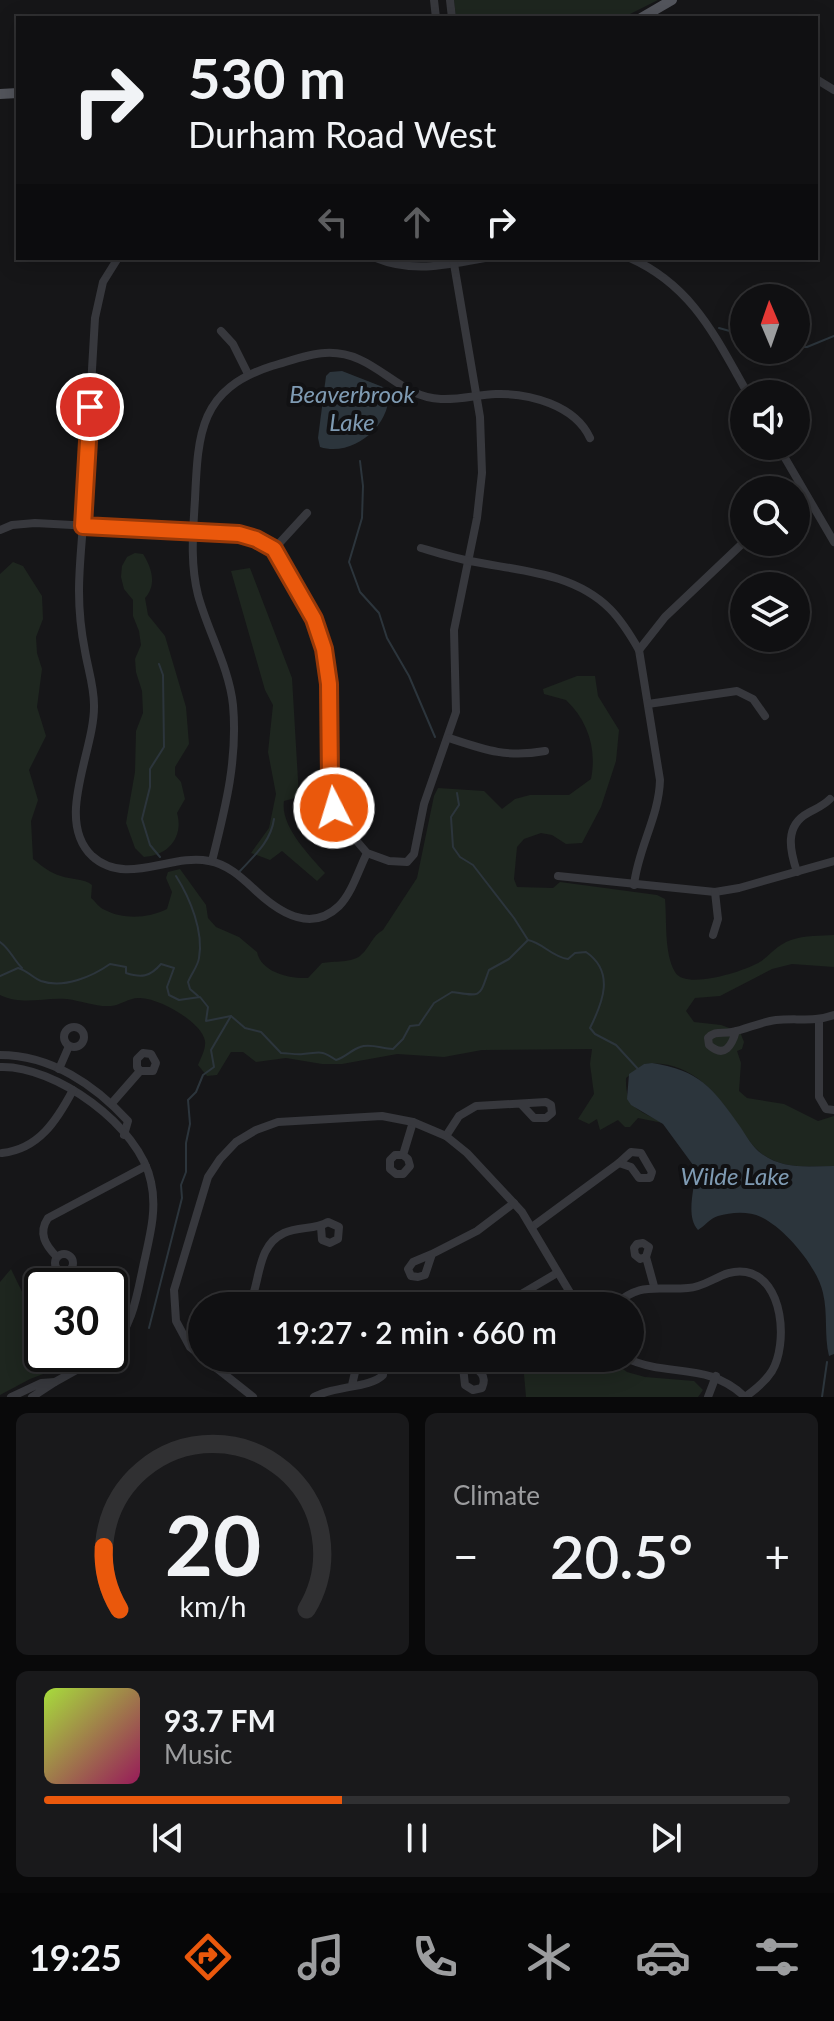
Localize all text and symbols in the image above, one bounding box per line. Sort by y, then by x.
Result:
text: 530 m [188,44,346,111]
icon: right [56,48,160,152]
text: Durham Road West [188,112,496,156]
icon: left [311,200,355,244]
icon: ahead [395,200,439,244]
icon: right [479,200,523,244]
north arrow [730,284,810,364]
map controls [730,284,810,652]
pin [56,373,124,441]
water label: Beaverbrook Lake [289,379,415,436]
button: sound [730,380,810,460]
icon: arrive [68,385,112,429]
button: search [730,476,810,556]
button: layers [730,572,810,652]
position arrow [292,766,376,850]
water label: Wilde Lake [680,1161,790,1190]
speed limit sign: 30 [24,1268,128,1372]
text: 19:27 · 2 min · 660 m [275,1314,557,1350]
text: Climate [453,1479,540,1511]
text: 20 [164,1494,261,1594]
text: 20.5° [550,1520,693,1592]
text: − [453,1530,479,1582]
text: + [764,1530,790,1582]
text: km/h [179,1589,246,1623]
text: 93.7 FM [164,1702,276,1738]
text: Music [164,1738,232,1770]
icon: previous [146,1816,190,1860]
icon: pause [395,1816,439,1860]
icon: next [644,1816,688,1860]
icon: directions [180,1929,236,1985]
icon: music [293,1929,349,1985]
icon: phone [407,1929,463,1985]
icon: climate [521,1929,577,1985]
icon: car [635,1929,691,1985]
icon: filters [749,1929,805,1985]
text: 19:25 [29,1935,122,1979]

